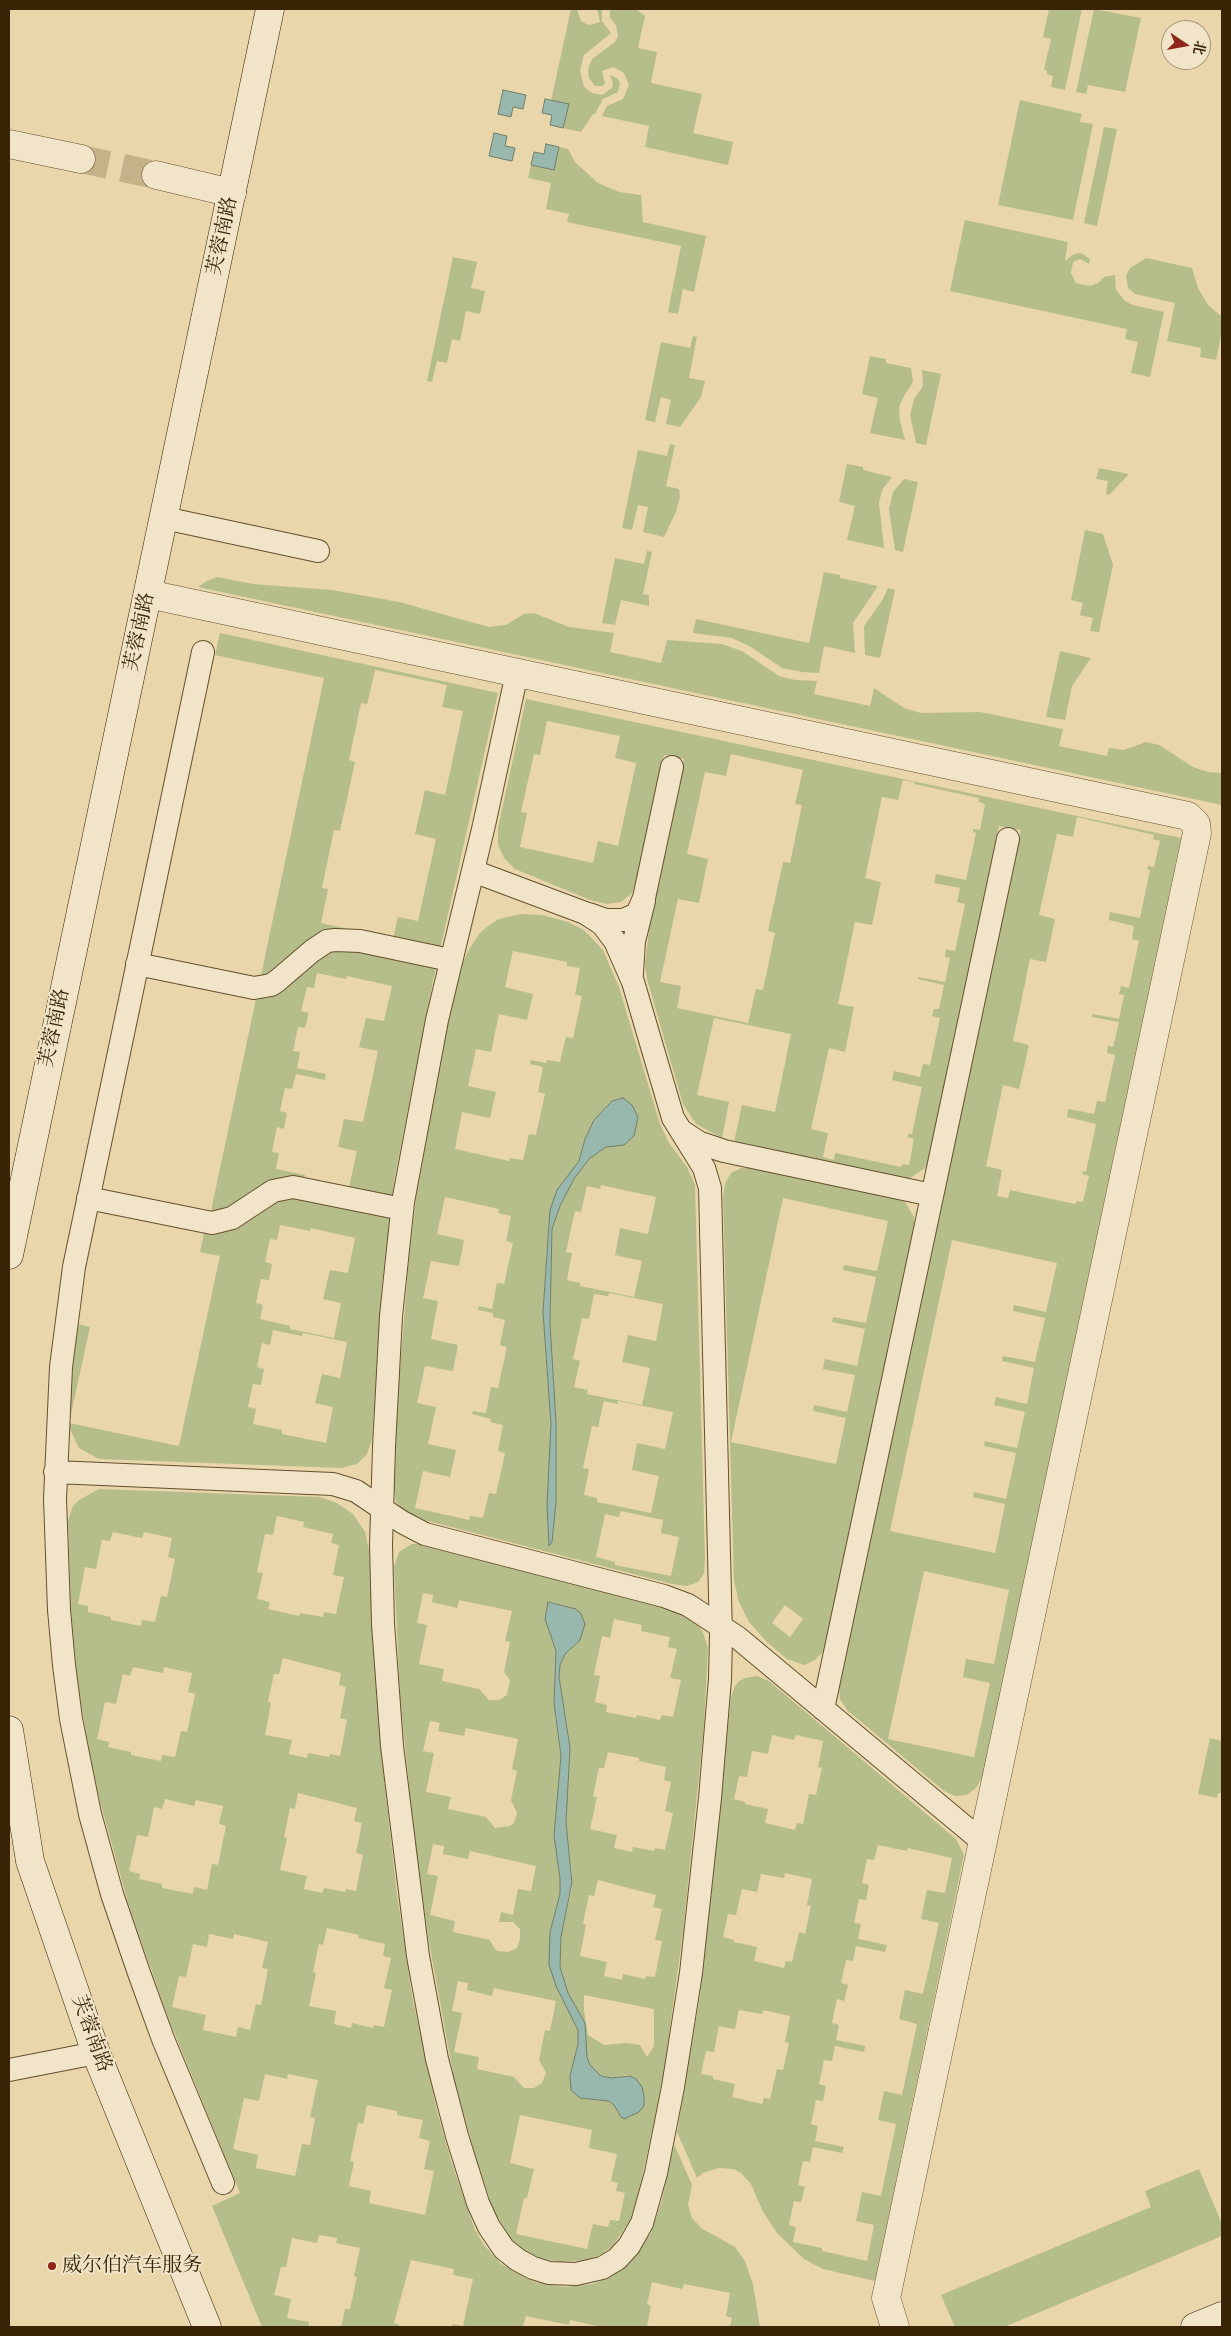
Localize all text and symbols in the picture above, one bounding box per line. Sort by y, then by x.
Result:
north arrow [1161,20,1211,70]
text: 北 [1188,39,1211,57]
street label: 芙蓉南路 [203,194,243,278]
street label: 芙蓉南路 [120,590,160,674]
street label: 芙蓉南路 [35,986,75,1070]
street label: 芙蓉南路 [66,1992,116,2076]
place label: 威尔伯汽车服务 [62,2254,202,2278]
marker: 威尔伯汽车服务 [46,2260,58,2272]

